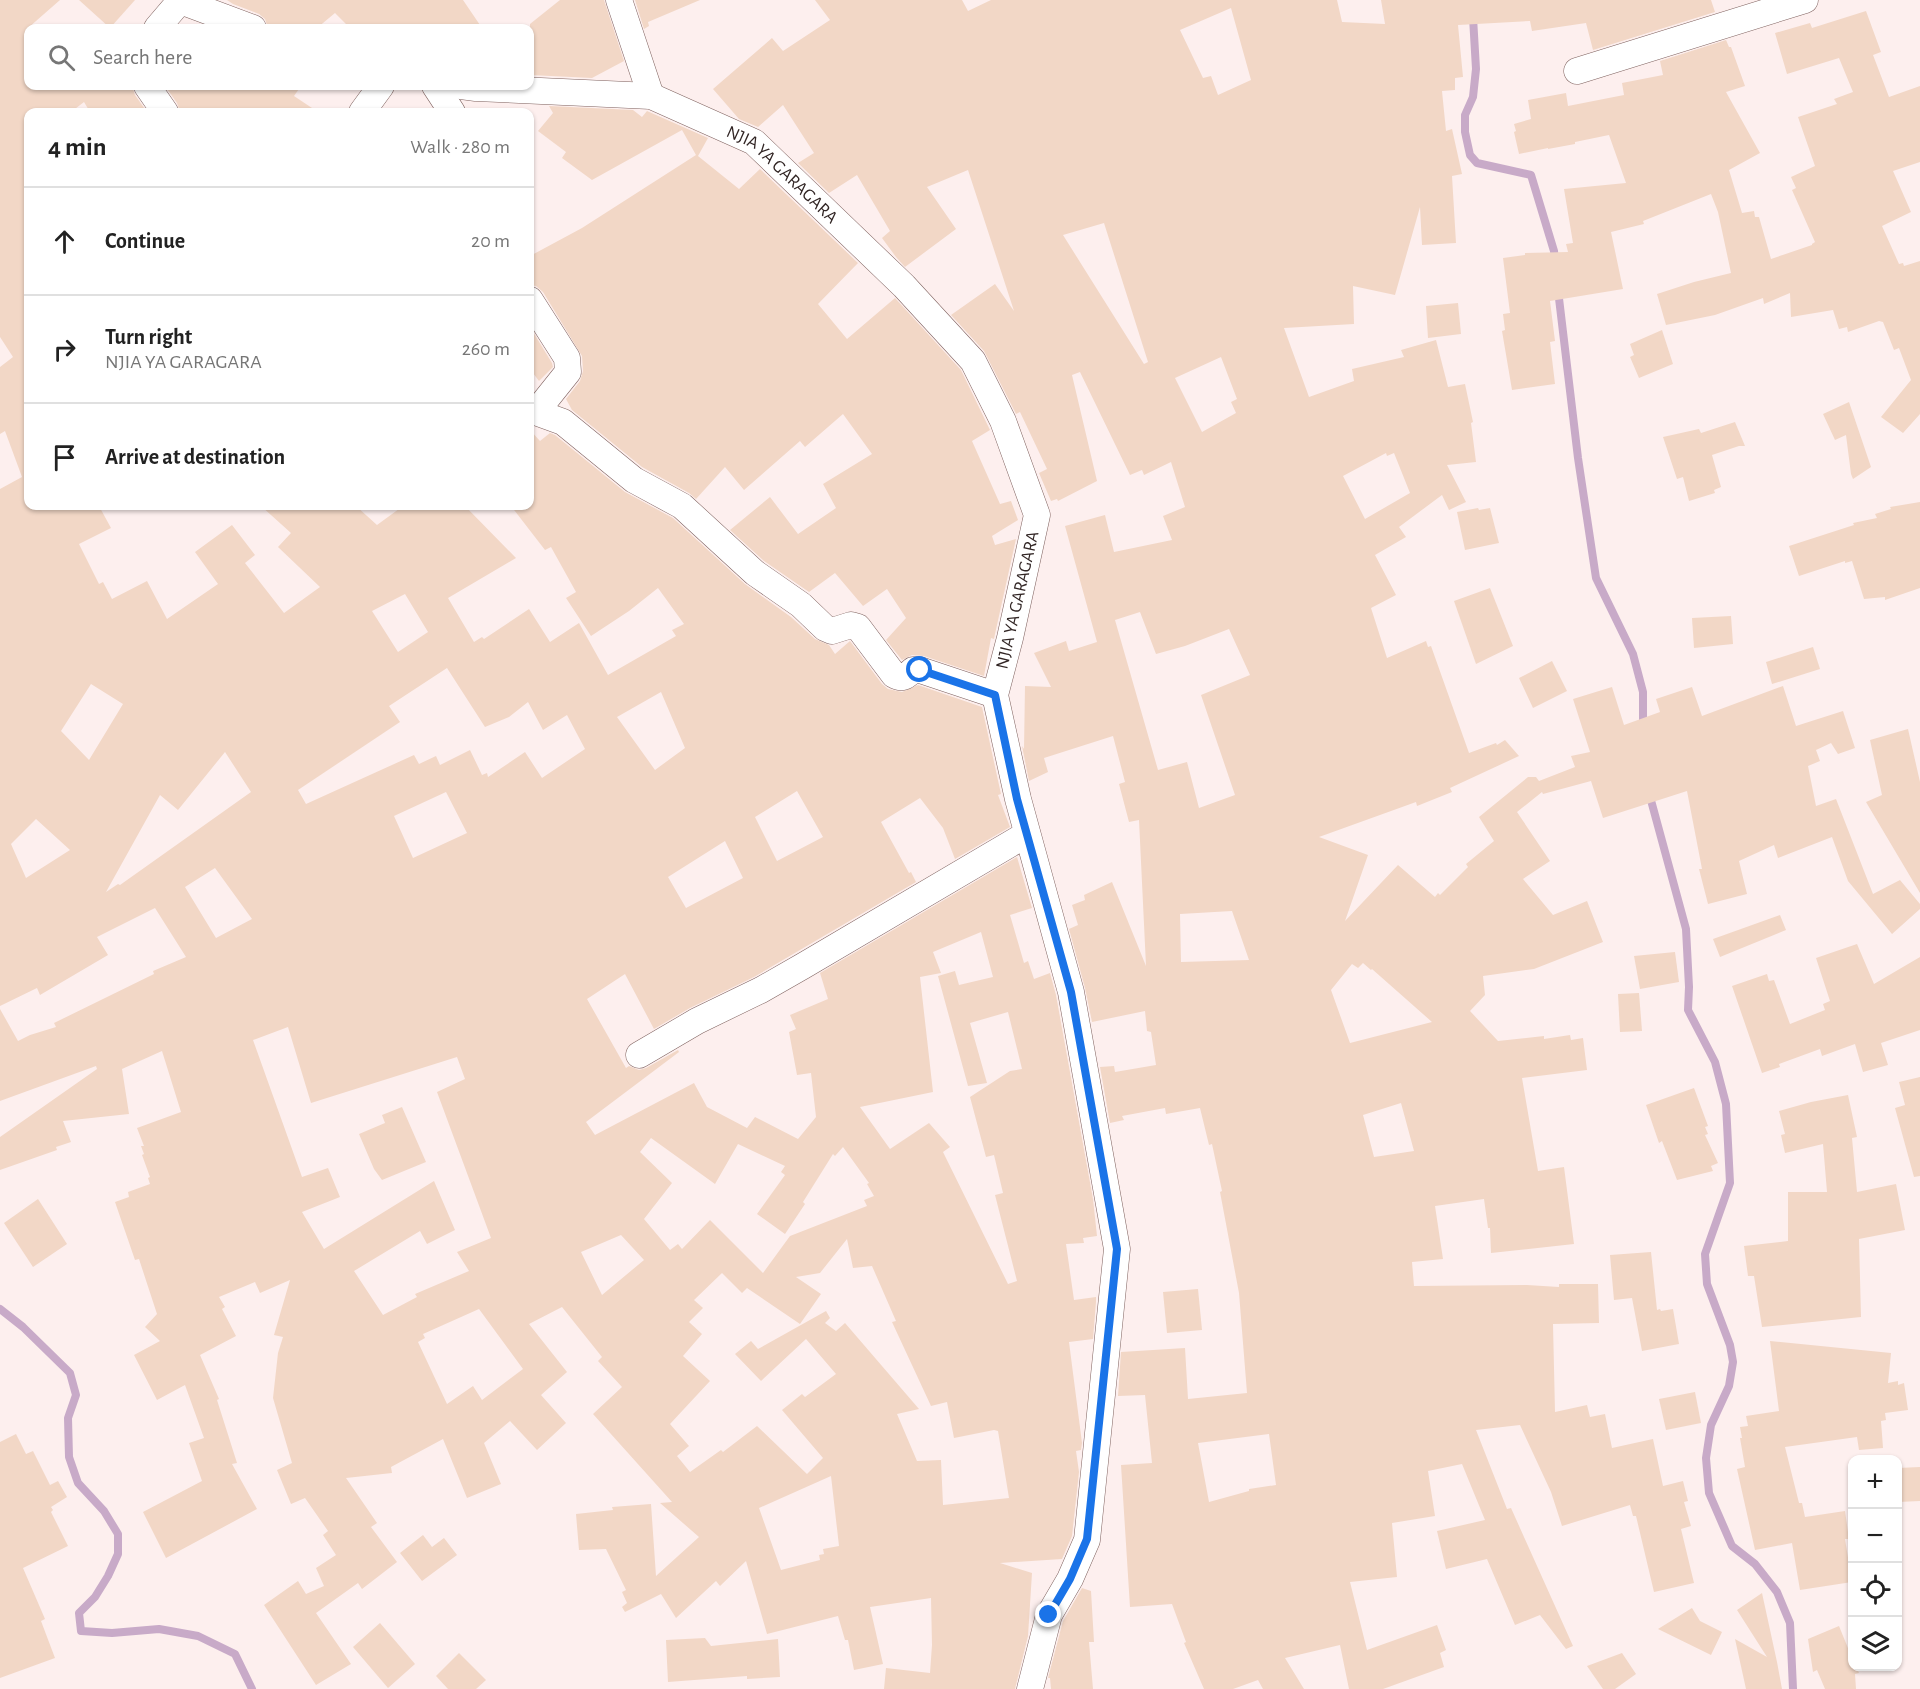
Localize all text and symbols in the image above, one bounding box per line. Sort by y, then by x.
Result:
search box [24,24,534,90]
icon: search [45,41,78,74]
text: Search here [93,46,192,68]
street label: NJIA YA GARAGARA [724,123,841,228]
text: 4 min [48,134,107,160]
text: Walk · 280 m [410,137,510,157]
icon: ahead [48,225,81,258]
text: Continue [105,230,185,252]
text: 20 m [471,231,510,251]
text: Turn right [105,326,192,348]
icon: right [48,333,81,366]
text: 260 m [462,339,510,359]
text: NJIA YA GARAGARA [105,352,262,372]
icon: arrive [48,441,81,474]
text: Arrive at destination [105,446,285,468]
street label: NJIA YA GARAGARA [993,529,1043,671]
route start [906,656,932,682]
map controls [1848,1455,1902,1671]
button: + [1848,1455,1902,1509]
button: − [1848,1509,1902,1563]
button: locate [1848,1563,1902,1617]
route end [1035,1601,1061,1627]
button: layers [1848,1617,1902,1671]

